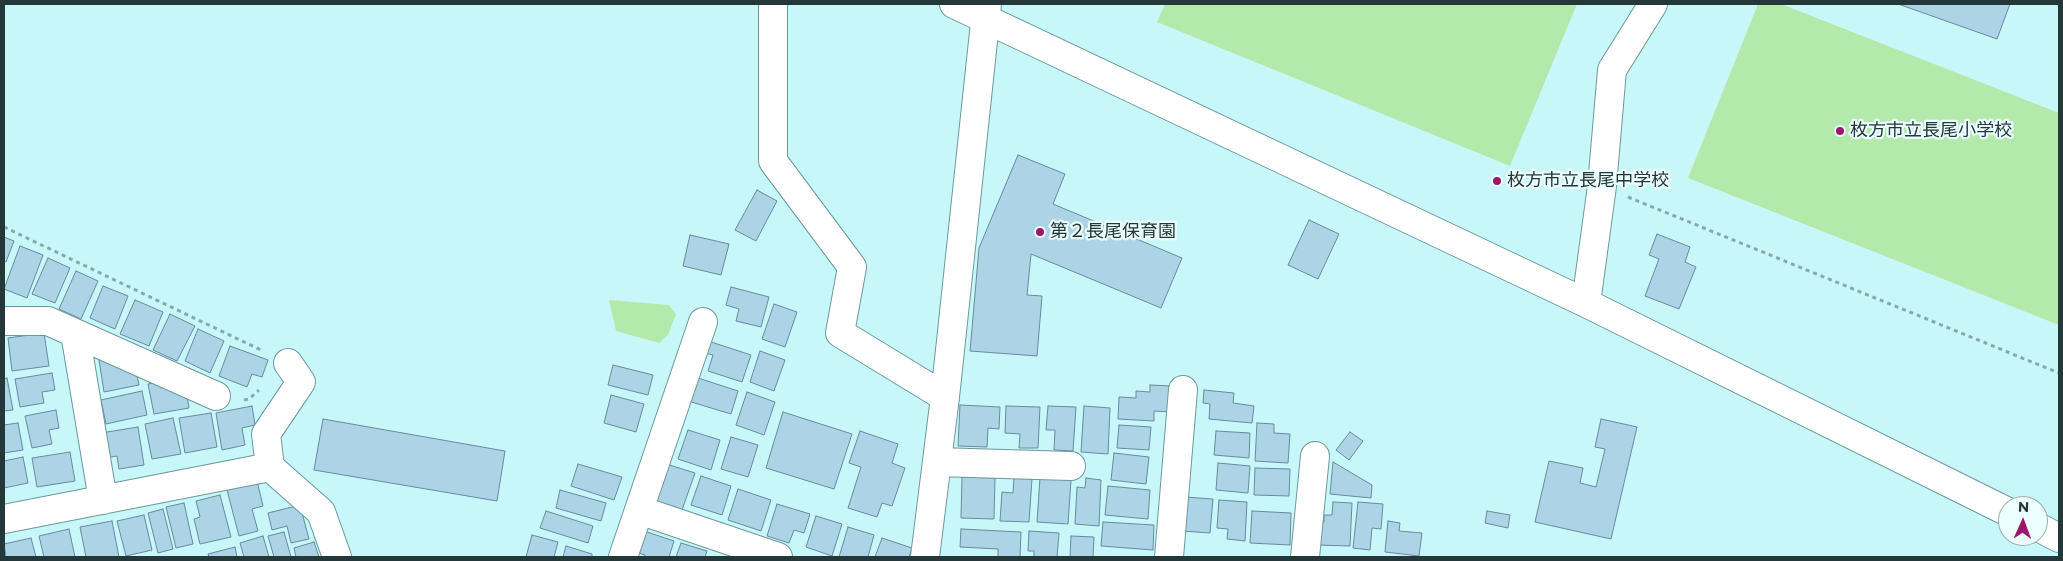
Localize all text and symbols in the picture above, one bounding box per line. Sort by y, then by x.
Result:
place label: 枚方市立長尾小学校 [1850,120,2012,142]
marker: 枚方市立長尾小学校 [1834,125,1846,137]
place label: 枚方市立長尾中学校 [1507,170,1669,192]
marker: 枚方市立長尾中学校 [1491,175,1503,187]
place label: 第２長尾保育園 [1050,221,1176,243]
marker: 第２長尾保育園 [1034,226,1046,238]
north arrow [1998,496,2048,546]
text: N [2018,498,2029,516]

